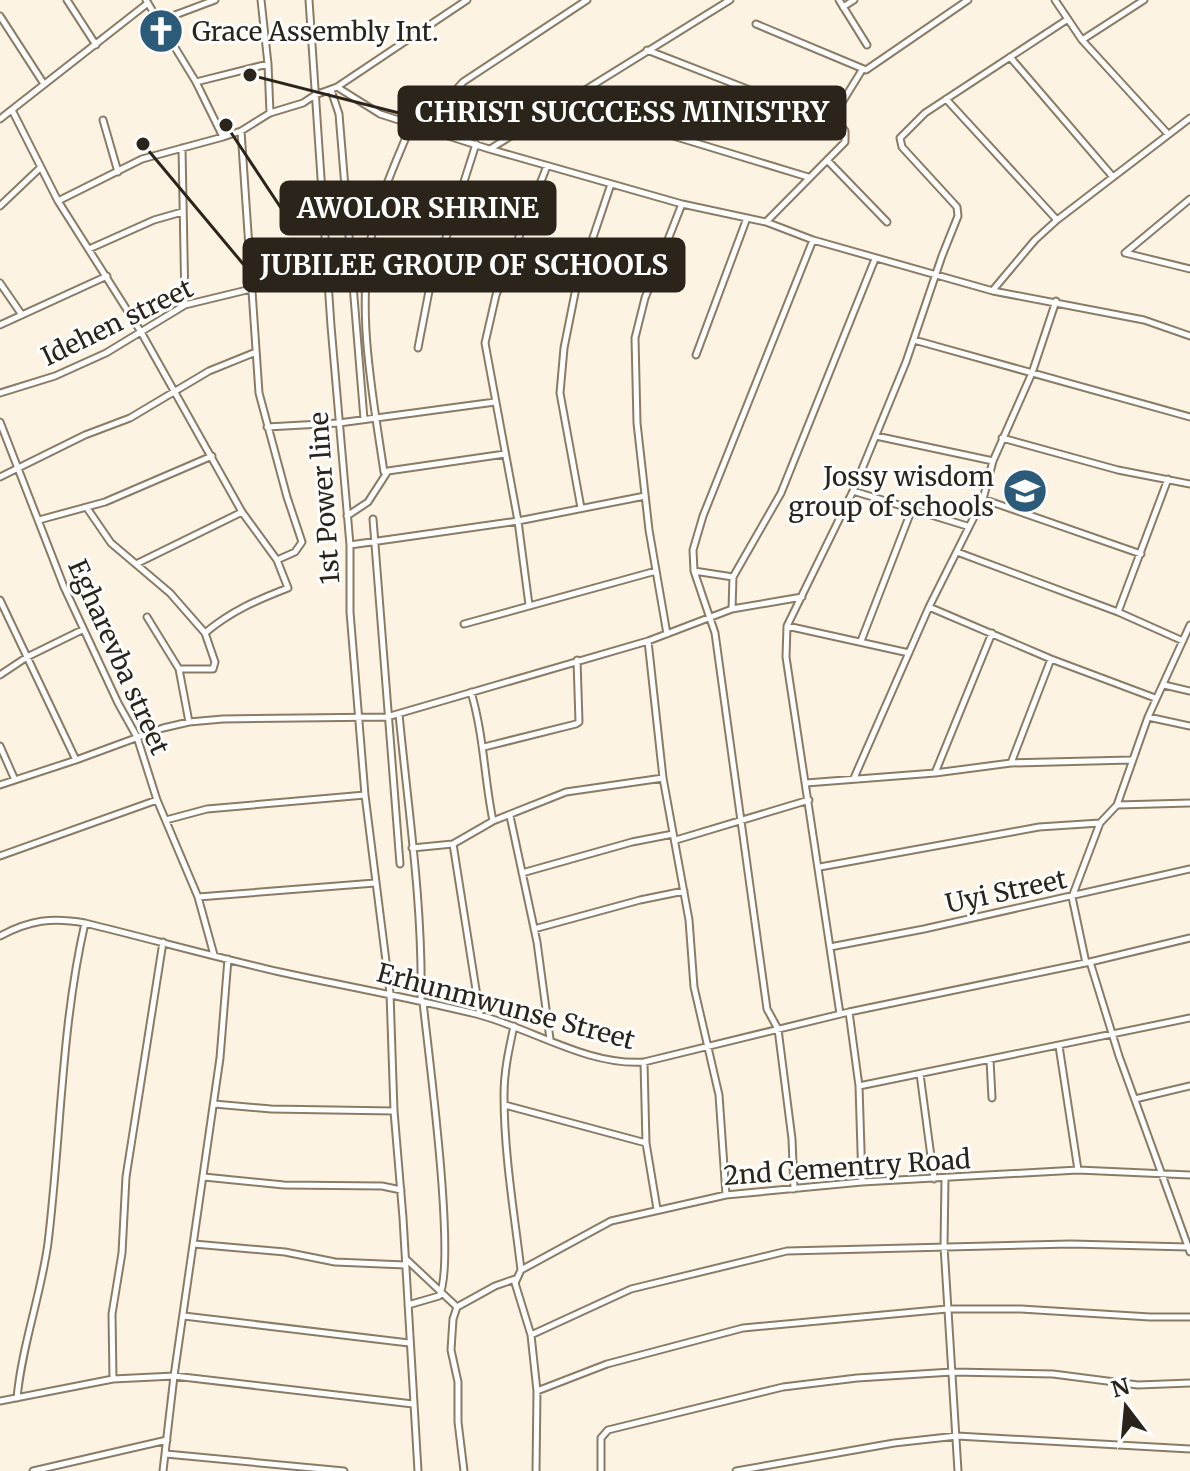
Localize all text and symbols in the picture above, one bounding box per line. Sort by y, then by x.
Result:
church icon: Grace Assembly Int. [137,7,185,55]
place label: Grace Assembly Int. [192,15,439,48]
callout: CHRIST SUCCCESS MINISTRY [399,87,845,139]
text: CHRIST SUCCCESS MINISTRY [415,94,830,130]
callout: AWOLOR SHRINE [281,182,555,234]
text: AWOLOR SHRINE [296,190,539,226]
callout: JUBILEE GROUP OF SCHOOLS [244,239,684,291]
text: JUBILEE GROUP OF SCHOOLS [259,247,668,283]
street label: Idehen street [36,271,198,373]
street label: 1st Power line [302,411,346,585]
place label: Jossy wisdom group of schools [788,460,994,523]
school or university icon: Jossy wisdom group of schools [1001,467,1049,515]
street label: Egharevba street [61,554,177,760]
street label: Uyi Street [942,862,1070,920]
street label: Erhunmwunse Street [373,956,639,1056]
street label: 2nd Cementry Road [722,1142,972,1192]
north arrow [1086,1367,1166,1447]
text: N [1108,1372,1133,1404]

